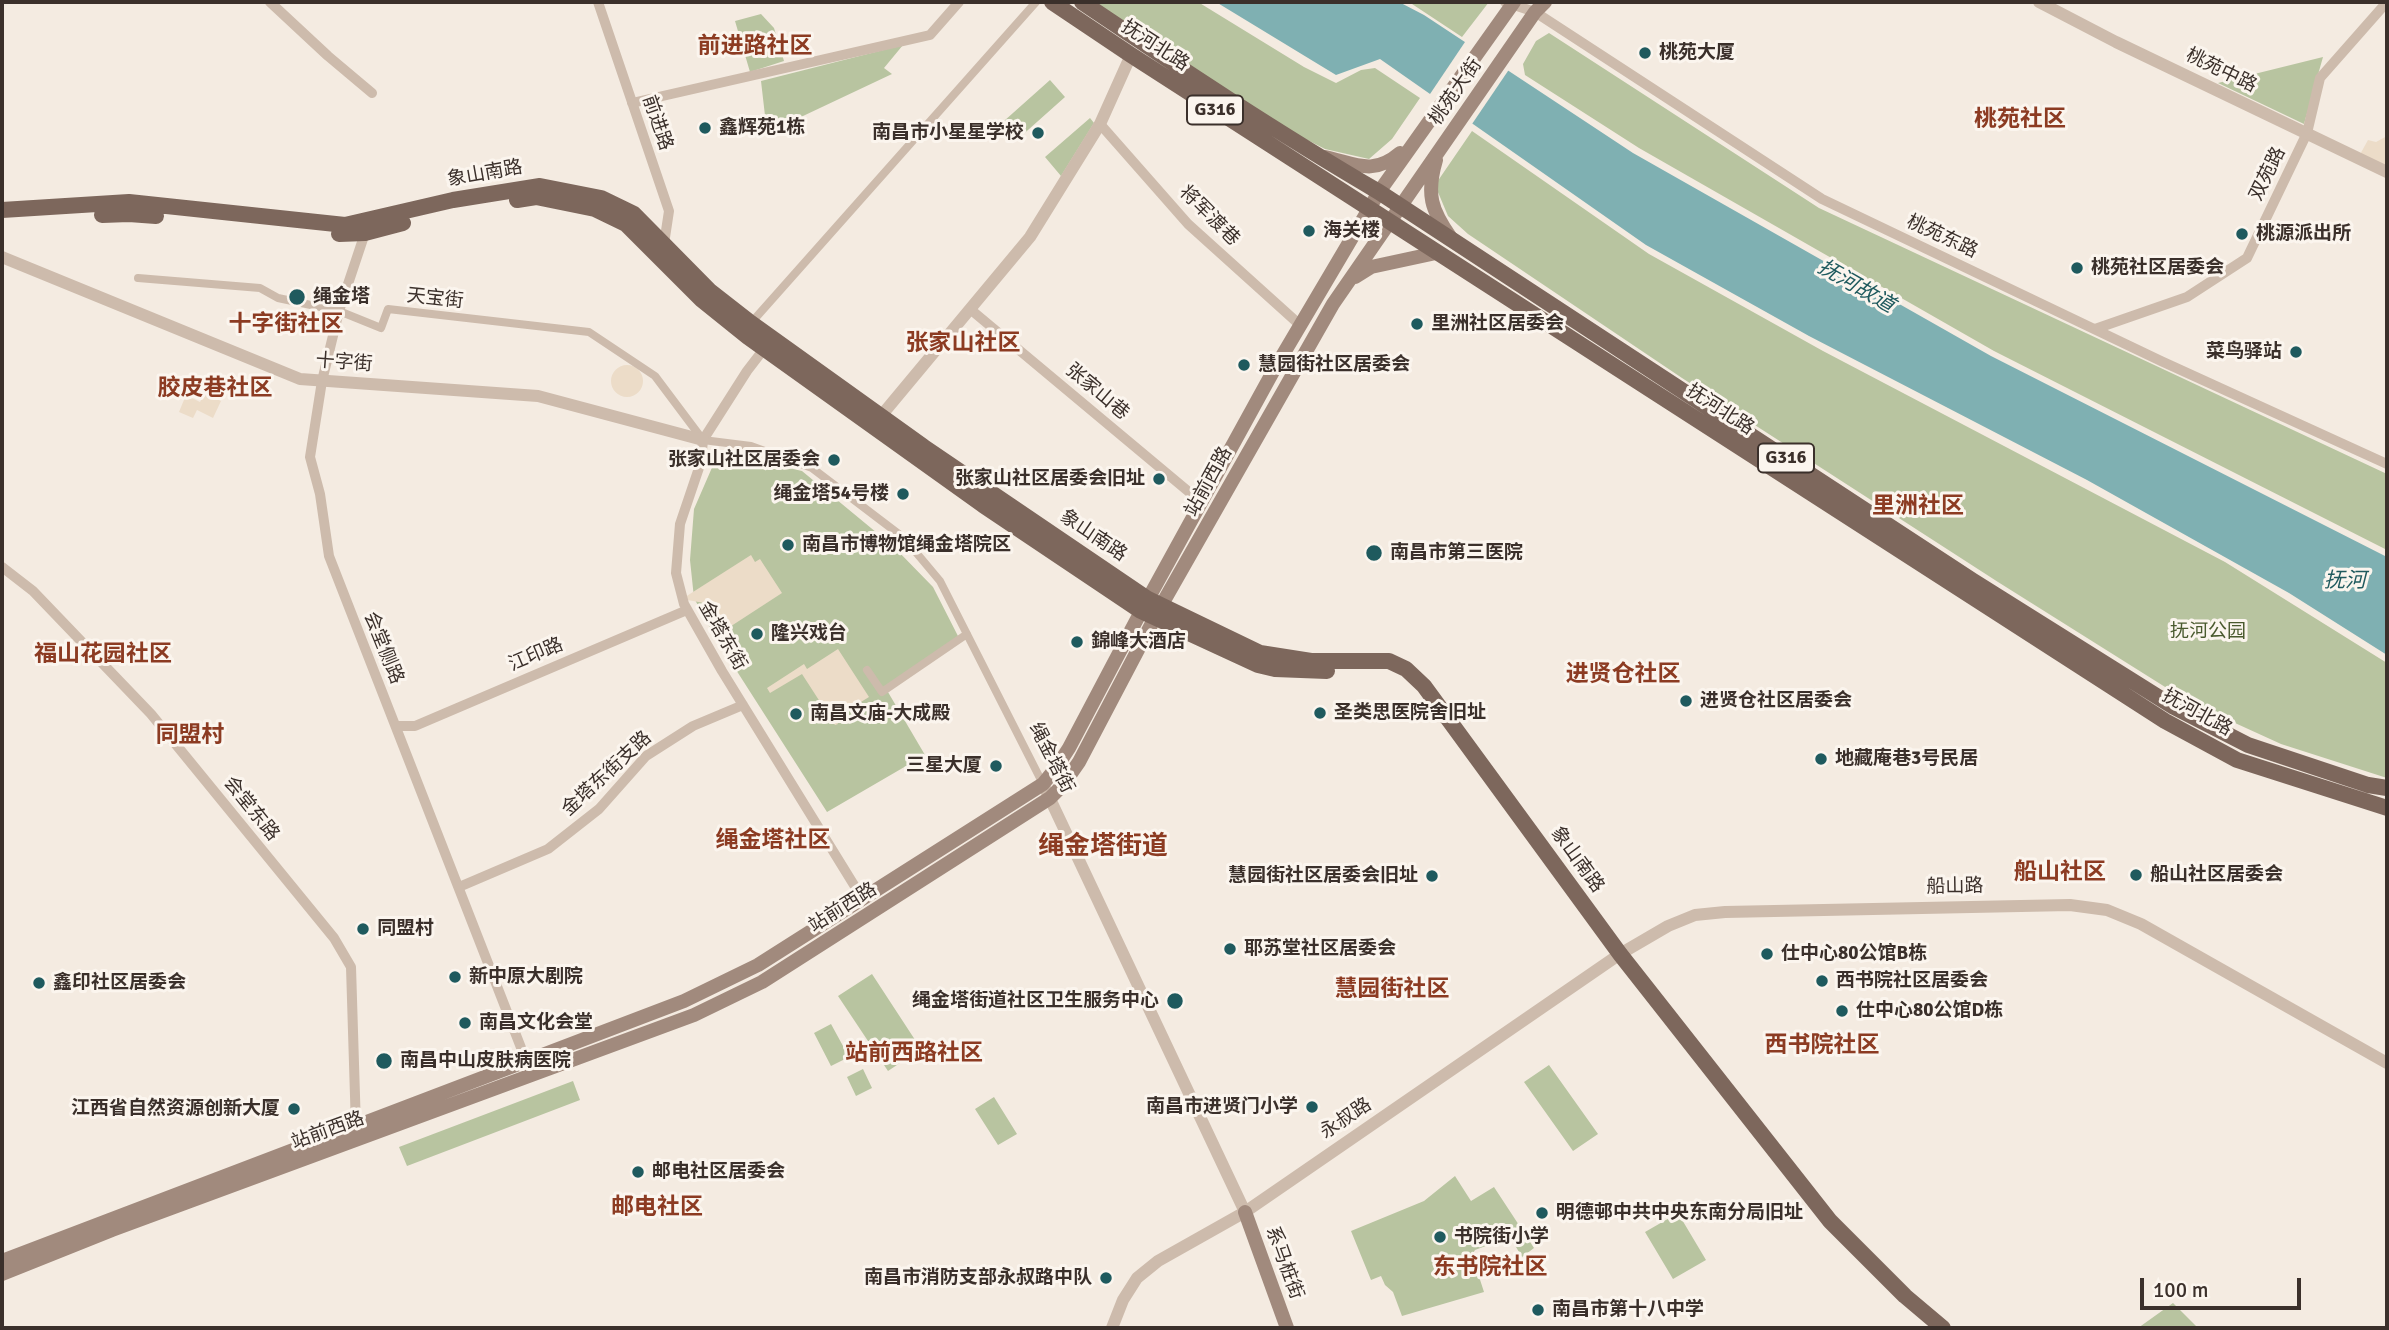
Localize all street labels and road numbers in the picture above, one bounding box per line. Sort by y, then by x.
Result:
street label: 抚河北路 [1117,16,1193,76]
street label: 桃苑中路 [2182,44,2260,98]
street label: 桃苑大街 [1425,54,1487,130]
street label: 前进路 [637,92,677,154]
road number: G316 [1187,96,1243,124]
street label: 双苑路 [2245,143,2291,205]
street label: 象山南路 [446,156,524,192]
street label: 将军渡巷 [1174,181,1244,251]
street label: 桃苑东路 [1903,211,1981,263]
street label: 天宝街 [405,285,465,313]
street label: 十字街 [315,350,373,376]
street label: 张家山巷 [1061,359,1133,425]
street label: 抚河北路 [1682,380,1758,440]
street label: 站前西路 [1181,443,1237,521]
road number: G316 [1758,444,1814,472]
street label: 象山南路 [1055,505,1131,567]
street label: 金塔东街 [693,597,751,675]
street label: 会堂侧路 [358,608,408,688]
street label: 江印路 [505,633,567,677]
street label: 抚河北路 [2158,685,2236,741]
street label: 绳金塔街 [1024,719,1078,797]
street label: 金塔东街支路 [558,727,656,821]
street label: 会堂东路 [218,772,284,846]
street label: 象山南路 [1545,823,1609,897]
street label: 船山路 [1926,875,1984,899]
street label: 站前西路 [805,878,881,938]
street label: 永叔路 [1316,1094,1376,1144]
street label: 站前西路 [288,1107,368,1155]
street label: 系马桩街 [1260,1223,1308,1303]

